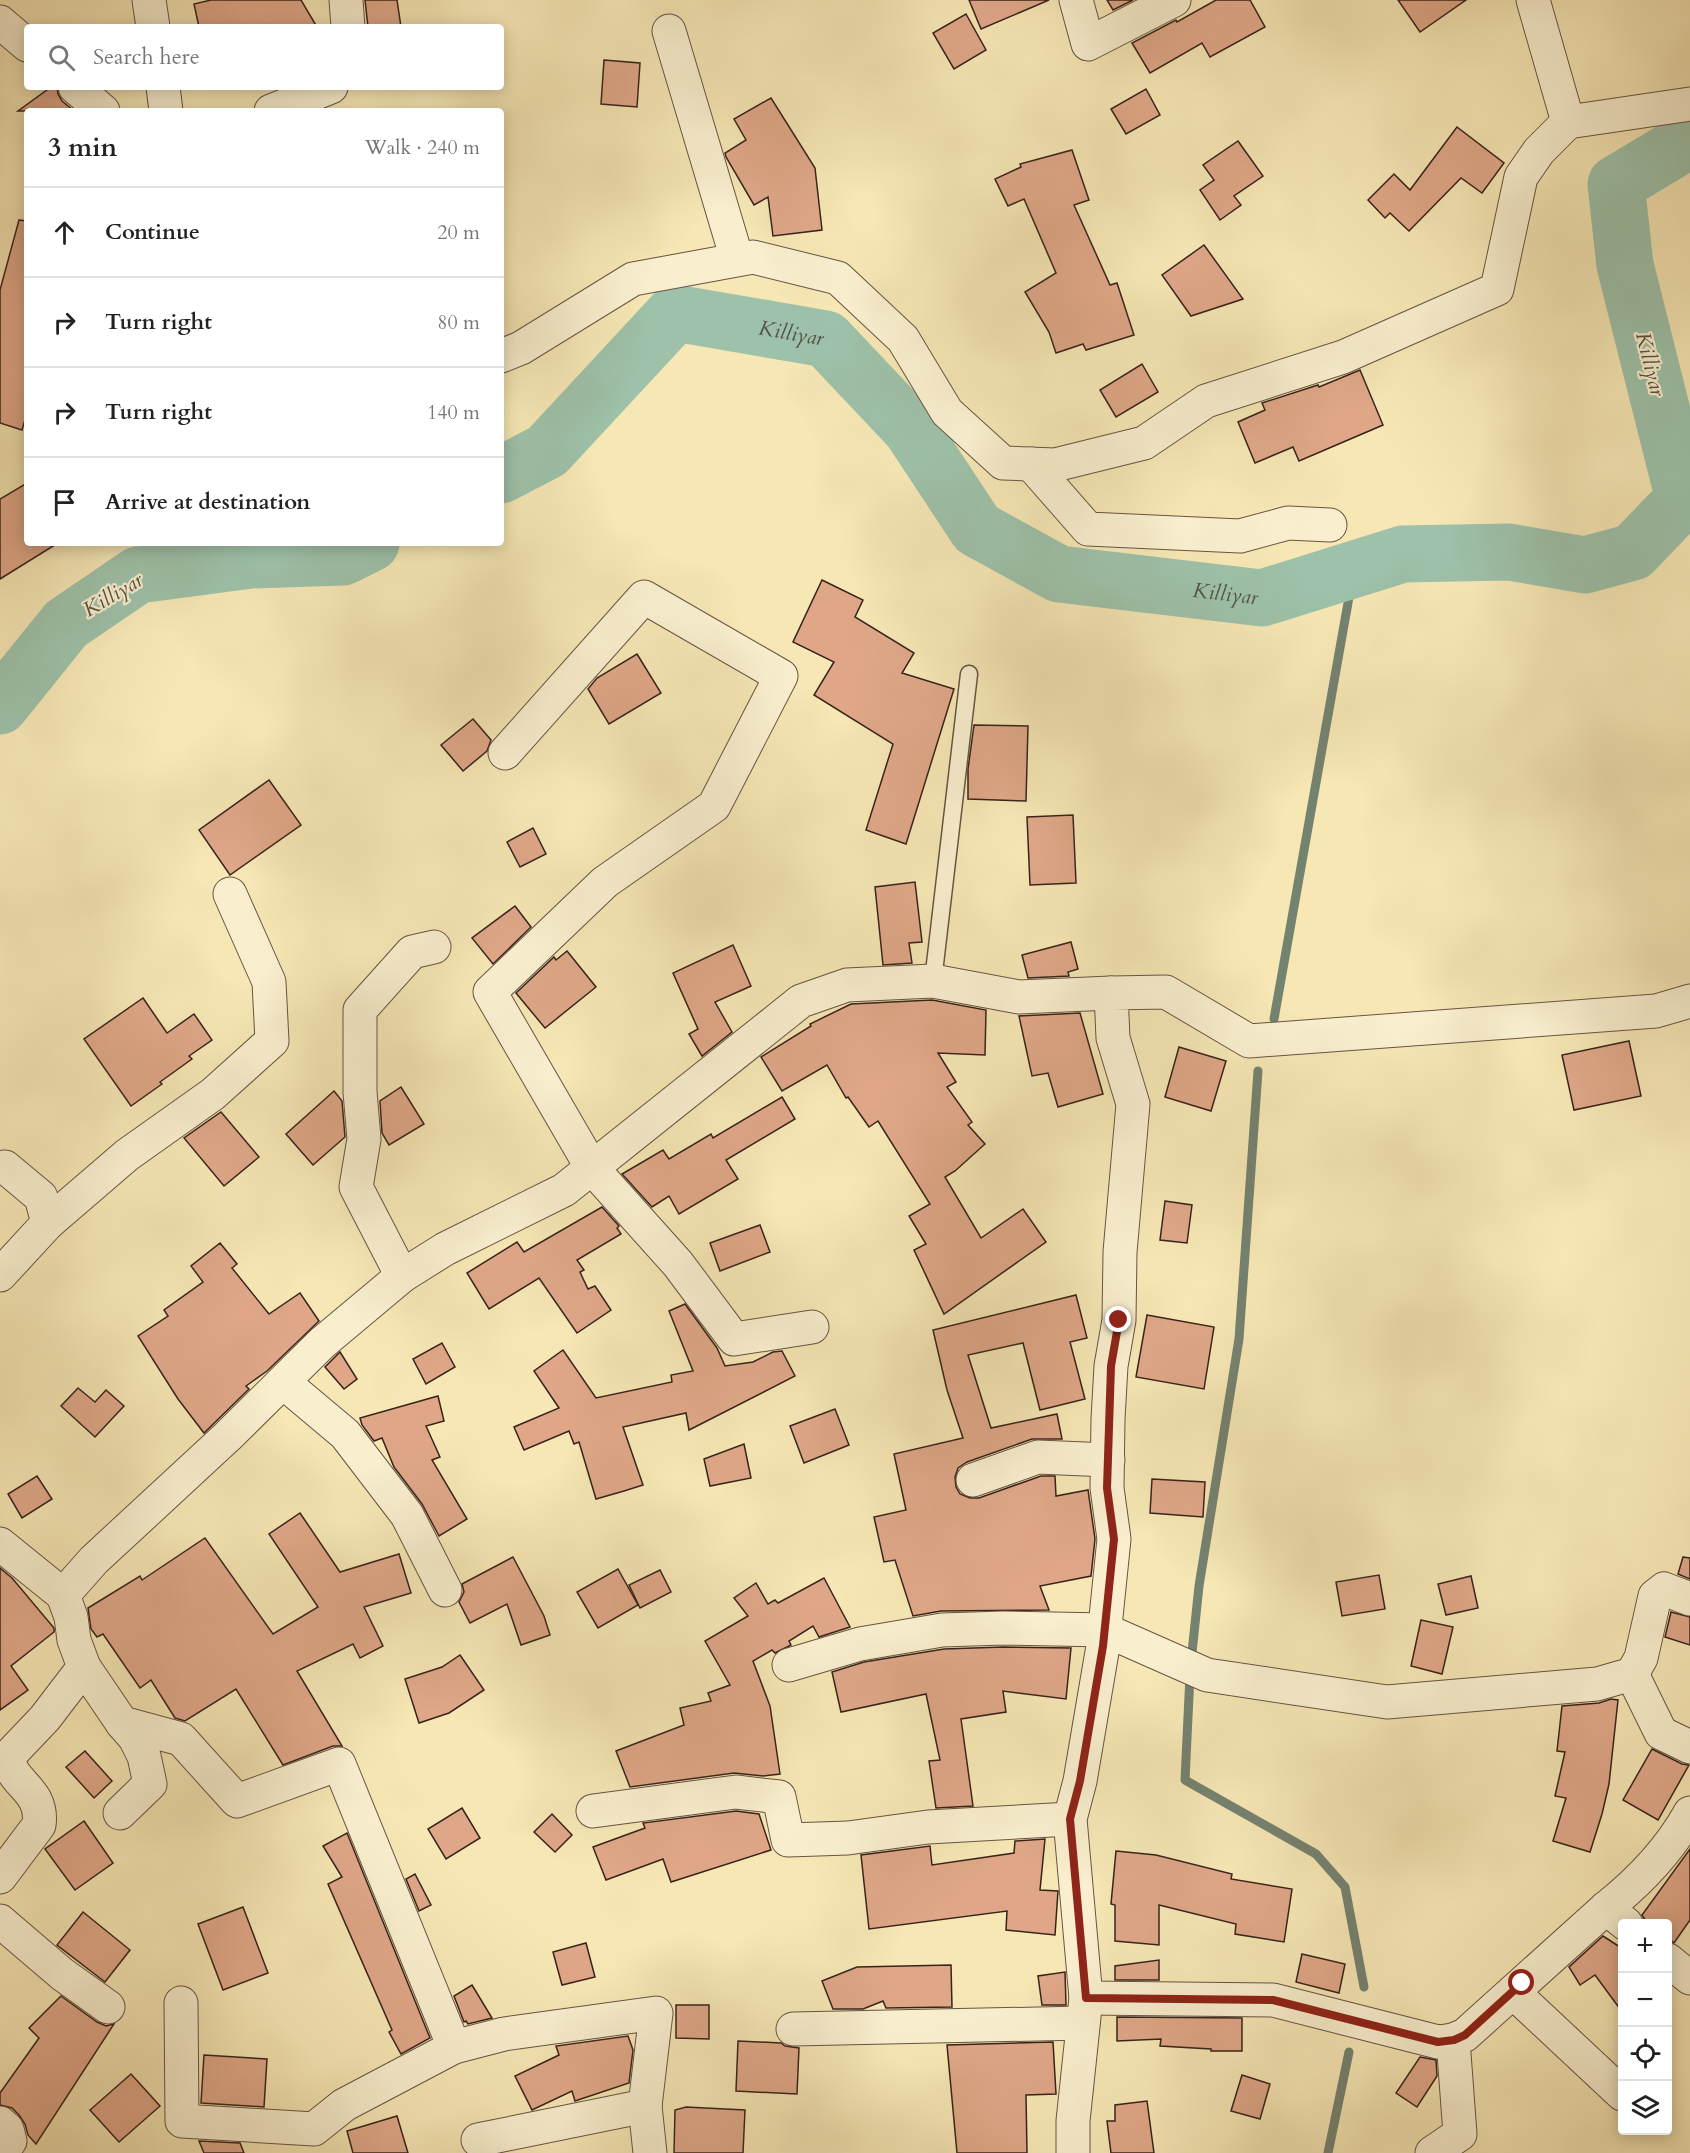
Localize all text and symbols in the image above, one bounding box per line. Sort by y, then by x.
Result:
search box [24,24,504,90]
icon: search [45,41,78,74]
text: Search here [93,42,200,72]
text: 3 min [48,130,117,165]
text: Walk · 240 m [365,134,480,161]
icon: ahead [48,216,81,249]
text: Continue [105,217,200,247]
text: 20 m [437,219,480,246]
icon: right [48,306,81,339]
text: Turn right [105,307,212,337]
text: 80 m [437,309,480,336]
water label: Killiyar [757,313,827,353]
water label: Killiyar [1628,329,1672,400]
icon: right [48,396,81,429]
text: Turn right [105,397,212,427]
text: 140 m [427,399,480,426]
icon: arrive [48,486,81,519]
text: Arrive at destination [105,487,310,517]
water label: Killiyar [78,565,149,624]
water label: Killiyar [1191,575,1261,612]
route end [1105,1306,1131,1332]
map controls [1618,1919,1672,2135]
button: + [1618,1919,1672,1973]
route start [1508,1969,1534,1995]
button: − [1618,1973,1672,2027]
button: locate [1618,2027,1672,2081]
button: layers [1618,2081,1672,2135]

